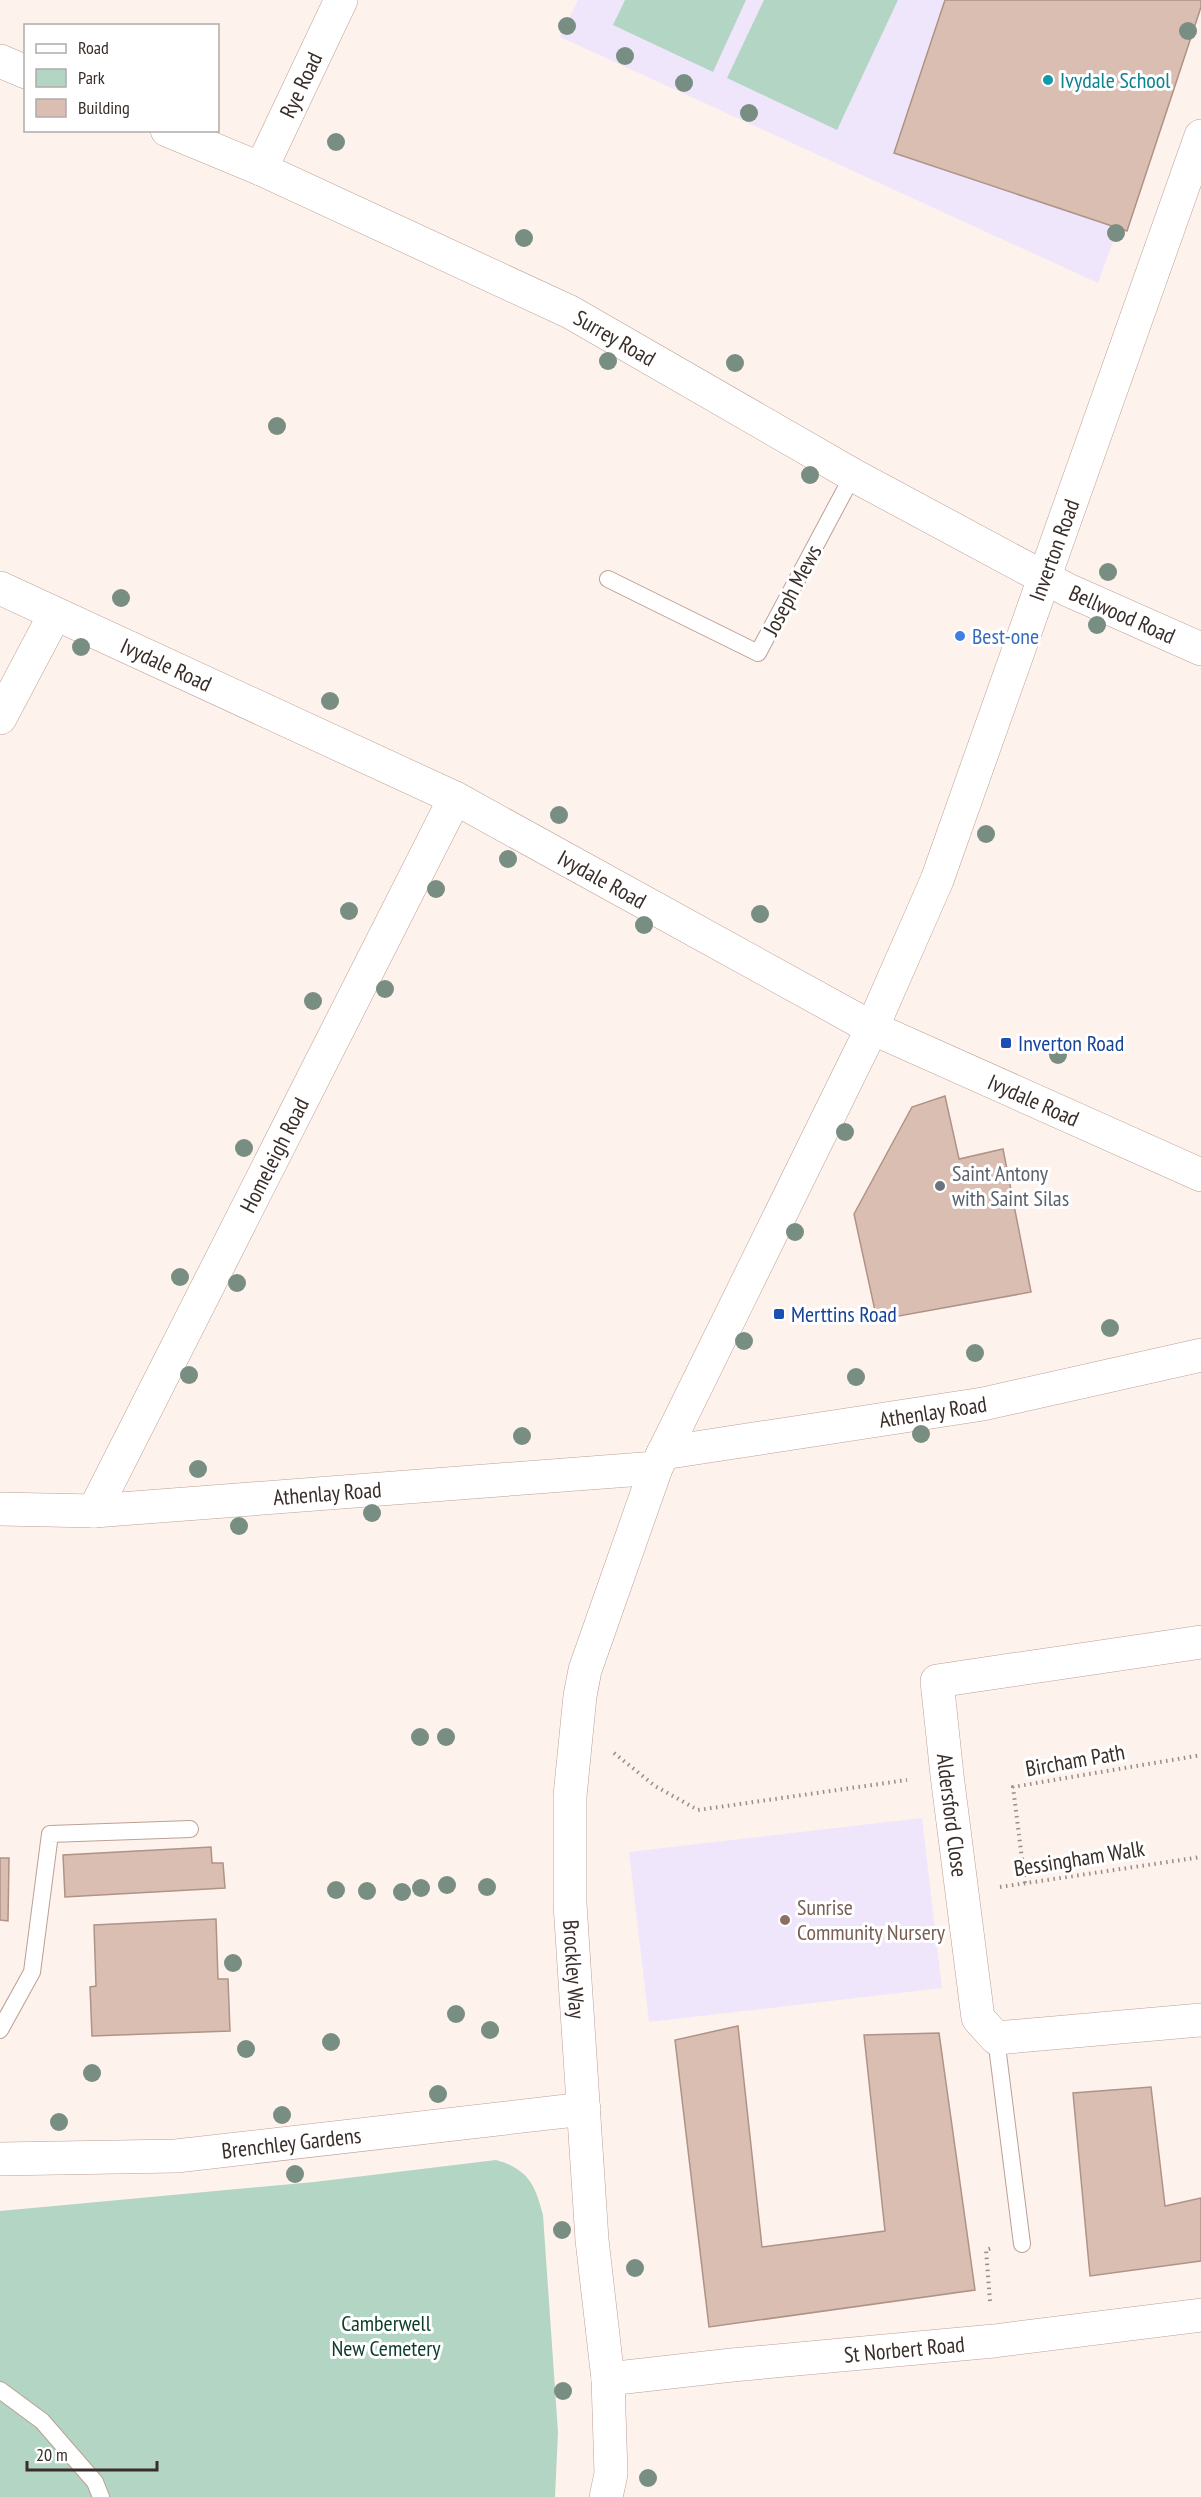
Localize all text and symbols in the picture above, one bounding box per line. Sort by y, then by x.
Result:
legend [24,24,219,132]
text: Road [78,36,109,59]
street label: Rye Road [273,47,328,122]
text: Park [78,66,105,89]
place label: Ivydale School [1060,66,1171,94]
marker: Ivydale School [1041,73,1055,87]
text: Building [78,96,130,119]
street label: Surrey Road [569,303,661,372]
street label: Inverton Road [1023,495,1085,605]
street label: Joseph Mews [756,540,828,641]
street label: Bellwood Road [1065,578,1180,650]
place label: Best-one [972,622,1039,650]
marker: Best-one [953,629,967,643]
street label: Ivydale Road [116,632,216,698]
street label: Ivydale Road [553,843,651,915]
place label: Inverton Road [1018,1029,1124,1057]
marker: Inverton Road [999,1036,1013,1050]
street label: Ivydale Road [984,1068,1084,1133]
street label: Homeleigh Road [233,1093,315,1217]
place label: Saint Antony with Saint Silas [952,1159,1069,1212]
marker: Saint Antony with Saint Silas [933,1179,947,1193]
place label: Merttins Road [791,1300,897,1328]
marker: Merttins Road [772,1307,786,1321]
street label: Athenlay Road [877,1390,989,1434]
street label: Athenlay Road [272,1475,382,1511]
street label: Bircham Path [1023,1738,1127,1782]
street label: Aldersford Close [931,1752,974,1879]
street label: Bessingham Walk [1012,1834,1147,1882]
place label: Sunrise Community Nursery [797,1893,946,1946]
marker: Sunrise Community Nursery [778,1913,792,1927]
street label: Brockley Way [557,1919,592,2020]
street label: Brenchley Gardens [220,2121,362,2165]
park label: Camberwell New Cemetery [331,2309,441,2362]
street label: St Norbert Road [843,2330,966,2369]
scale bar [27,2434,158,2472]
text: 20 m [36,2443,68,2466]

